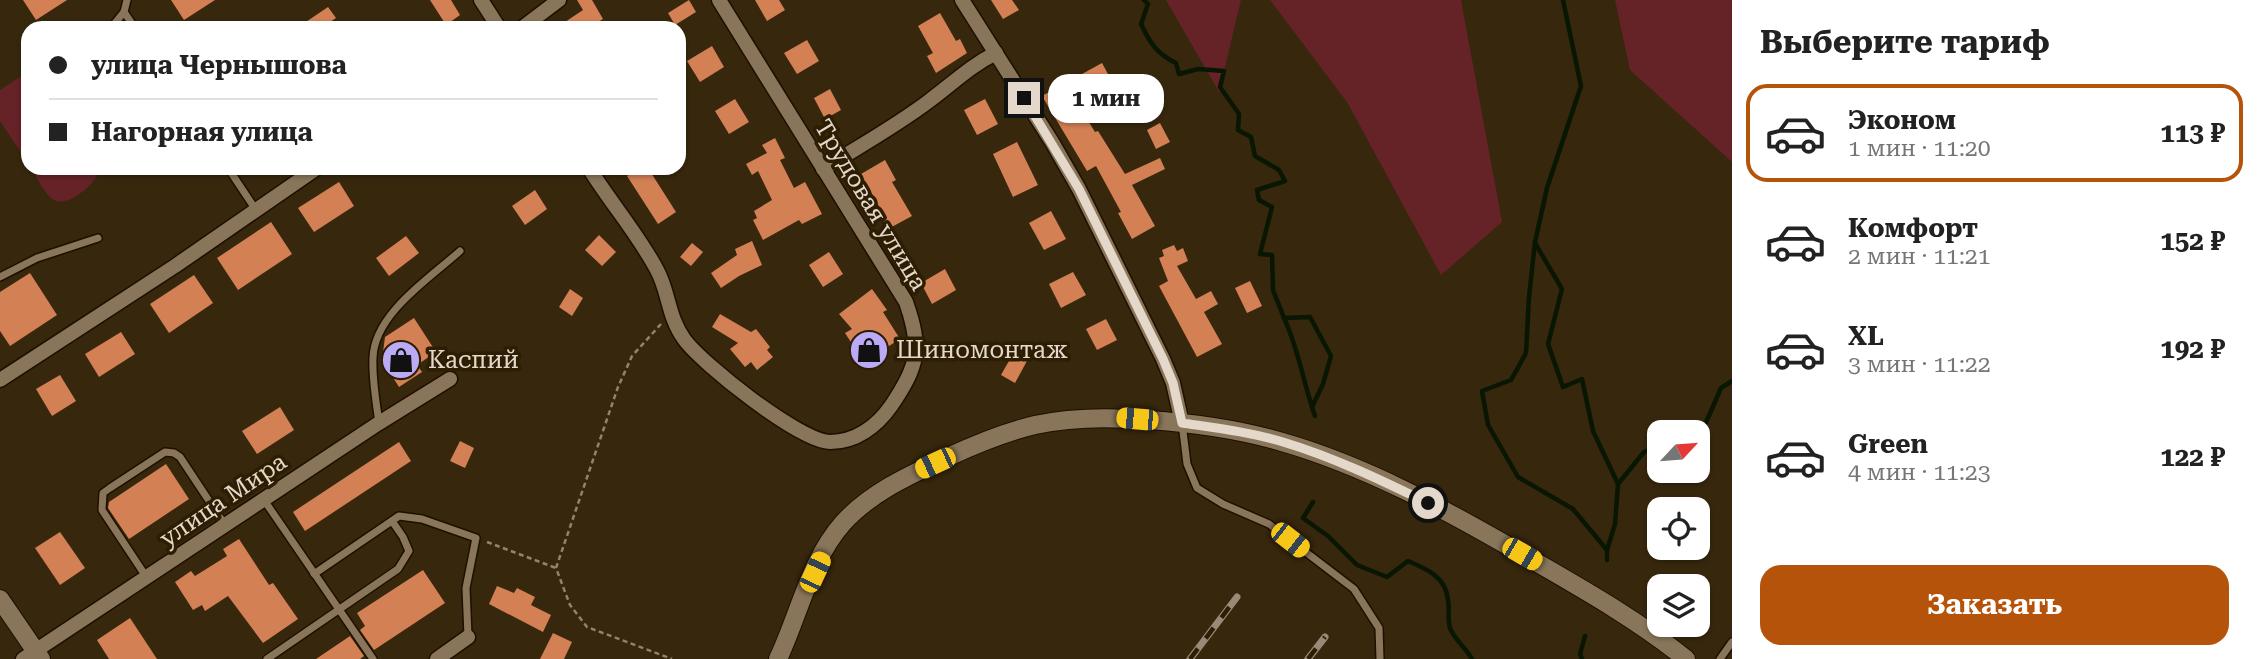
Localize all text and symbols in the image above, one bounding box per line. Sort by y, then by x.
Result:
text: Выберите тариф [1760,23,2050,61]
text: улица Чернышова [91,50,347,80]
callout: 1 мин [1048,74,1164,122]
route end [1008,82,1040,114]
text: 1 мин [1072,85,1140,112]
icon: car [1764,102,1827,165]
text: Эконом [1848,105,1956,135]
street label: Трудовая улица [809,115,933,295]
text: Нагорная улица [91,117,313,147]
text: 113 ₽ [2160,118,2225,148]
text: 1 мин · 11:20 [1848,135,1991,162]
icon: car [1764,210,1827,273]
text: Комфорт [1848,213,1978,243]
text: 152 ₽ [2160,226,2225,256]
text: 2 мин · 11:21 [1848,243,1991,270]
icon: car [1764,318,1827,381]
text: XL [1848,321,1884,351]
shop icon: Шиномонтаж [848,329,890,371]
text: 192 ₽ [2160,334,2225,364]
place label: Шиномонтаж [896,336,1068,364]
shop icon: Каспий [380,339,422,381]
place label: Каспий [428,346,519,374]
text: 3 мин · 11:22 [1848,351,1991,378]
car [1116,407,1159,431]
north arrow [1647,420,1710,483]
map controls [1647,420,1710,637]
icon: car [1764,426,1827,489]
text: Green [1848,429,1928,459]
text: 122 ₽ [2160,442,2225,472]
car [912,445,959,481]
street label: улица Мира [154,447,292,553]
text: 4 мин · 11:23 [1848,459,1991,486]
route start [1412,487,1444,519]
button: locate [1647,497,1710,560]
car [1267,519,1314,561]
car [1499,534,1546,574]
car [797,549,834,595]
button: Заказать [1760,565,2229,645]
button: layers [1647,574,1710,637]

